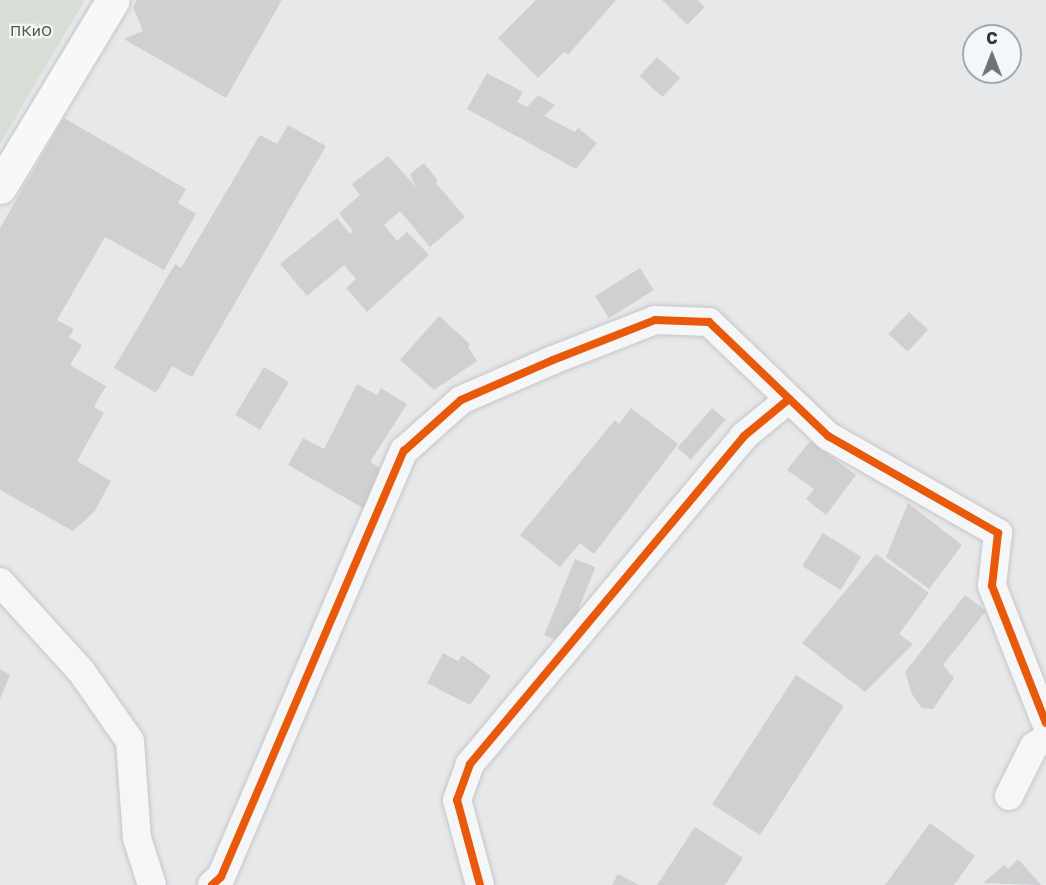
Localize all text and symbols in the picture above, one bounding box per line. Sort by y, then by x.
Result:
park label: ПКиО [10,22,52,40]
north arrow [962,24,1022,84]
text: С [986,28,998,48]

